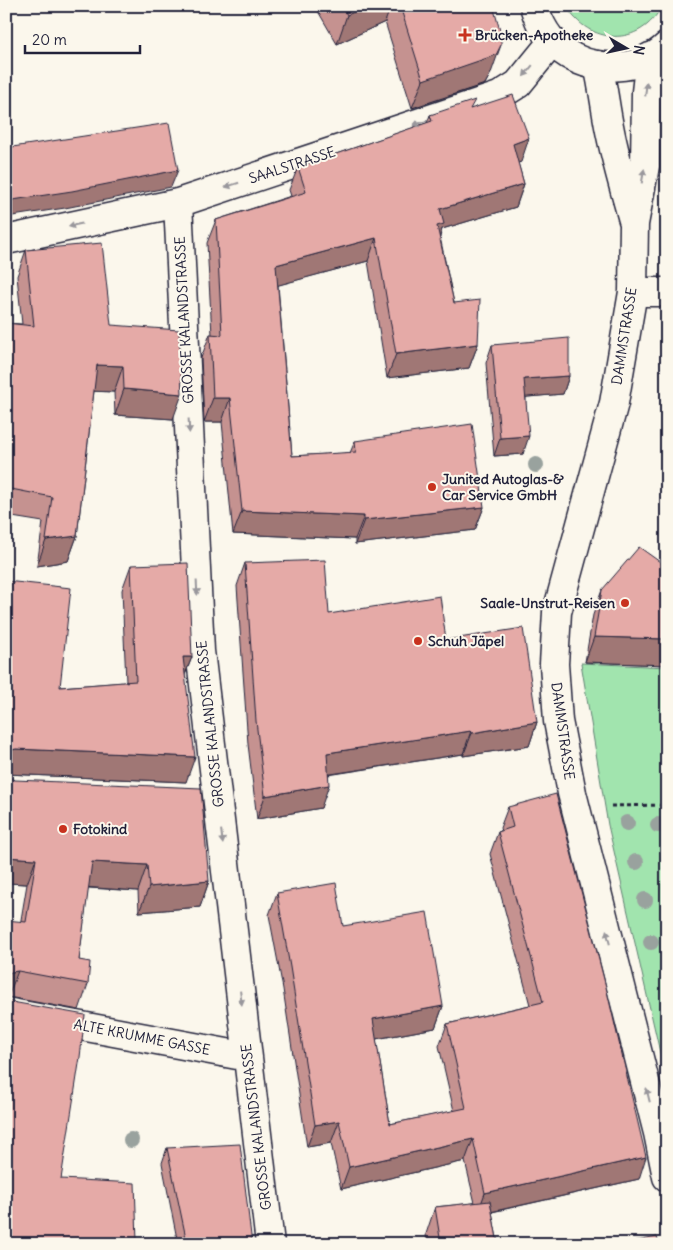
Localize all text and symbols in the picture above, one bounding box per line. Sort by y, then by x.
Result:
scale bar [25,22,140,54]
north arrow [600,22,650,72]
place label: Brücken-Apotheke [475,26,594,44]
marker: Brücken-Apotheke [459,29,471,41]
text: 20 m [32,30,67,49]
text: N [629,44,648,56]
one-way arrow [523,65,534,78]
one-way arrow [642,80,650,96]
one-way arrow [412,119,427,127]
street label: SAALSTRASSE [246,143,338,187]
one-way arrow [640,167,648,183]
one-way arrow [225,181,240,189]
one-way arrow [68,221,83,229]
street label: GROSSE KALANDSTRASSE [171,236,197,404]
street label: DAMMSTRASSE [607,286,641,386]
one-way arrow [186,418,194,434]
place label: Junited Autoglas-& Car Service GmbH [442,470,564,504]
marker: Junited Autoglas-& Car Service GmbH [426,481,438,493]
one-way arrow [194,581,202,597]
place label: Saale-Unstrut-Reisen [480,594,615,612]
marker: Saale-Unstrut-Reisen [619,597,631,609]
place label: Schuh Jäpel [428,632,504,650]
marker: Schuh Jäpel [412,635,424,647]
street label: GROSSE KALANDSTRASSE [192,640,228,808]
street label: DAMMSTRASSE [547,681,579,781]
place label: Fotokind [73,820,128,838]
marker: Fotokind [57,823,69,835]
one-way arrow [218,829,226,845]
one-way arrow [604,930,612,945]
one-way arrow [237,991,245,1007]
street label: ALTE KRUMME GASSE [72,1015,212,1059]
street label: GROSSE KALANDSTRASSE [237,1043,275,1211]
one-way arrow [644,1087,652,1102]

